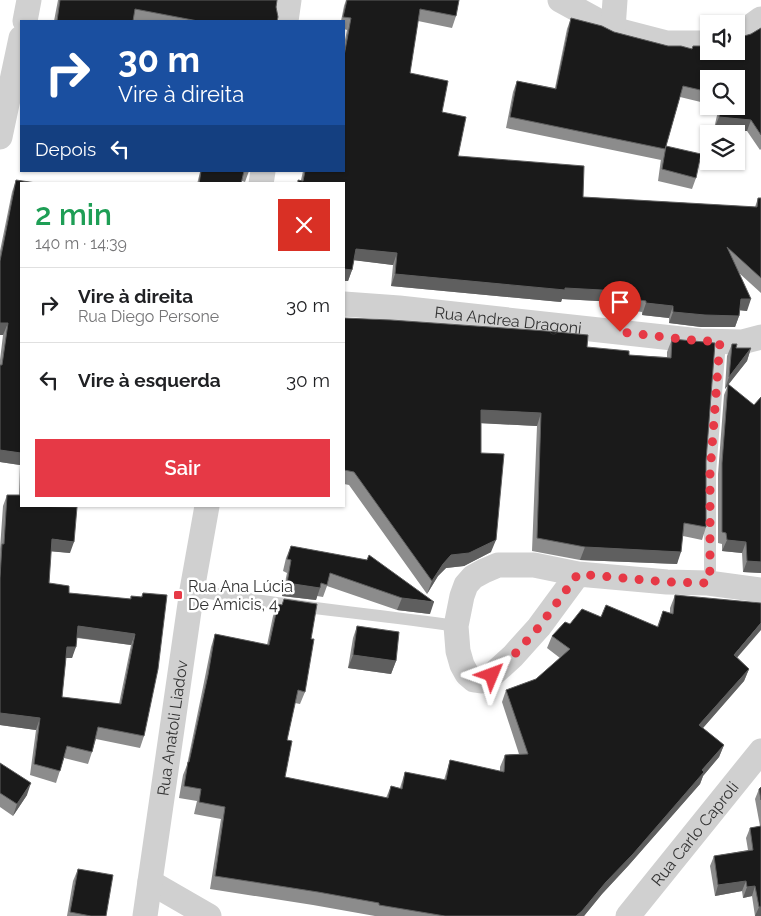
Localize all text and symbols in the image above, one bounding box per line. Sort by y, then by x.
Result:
map controls [700,15,745,170]
button: sound [700,15,745,60]
text: 30 m [118,39,200,80]
icon: right [35,40,100,105]
button: search [700,70,745,115]
text: Vire à direita [118,81,244,107]
button: layers [700,125,745,170]
icon: left [106,135,134,163]
text: Depois [35,138,96,160]
text: 2 min [35,197,112,232]
button: close [278,199,330,251]
text: 140 m · 14:39 [35,234,127,253]
pin [599,281,641,332]
text: Vire à direita [78,285,193,307]
icon: arrive [606,288,634,316]
icon: right [35,291,63,319]
text: 30 m [286,294,330,316]
street label: Rua Andrea Dragoni [434,303,583,338]
text: Rua Diego Persone [78,307,219,326]
icon: left [35,366,63,394]
text: Vire à esquerda [78,369,221,391]
text: 30 m [286,369,330,391]
button: Sair [35,439,330,497]
place label: Rua Ana Lúcia De Amicis, 4 [188,577,293,614]
marker: Rua Ana Lúcia De Amicis, 4 [172,589,184,601]
position arrow [465,648,517,700]
street label: Rua Anatoli Liadov [153,658,192,797]
street label: Rua Carlo Caproli [647,778,743,890]

